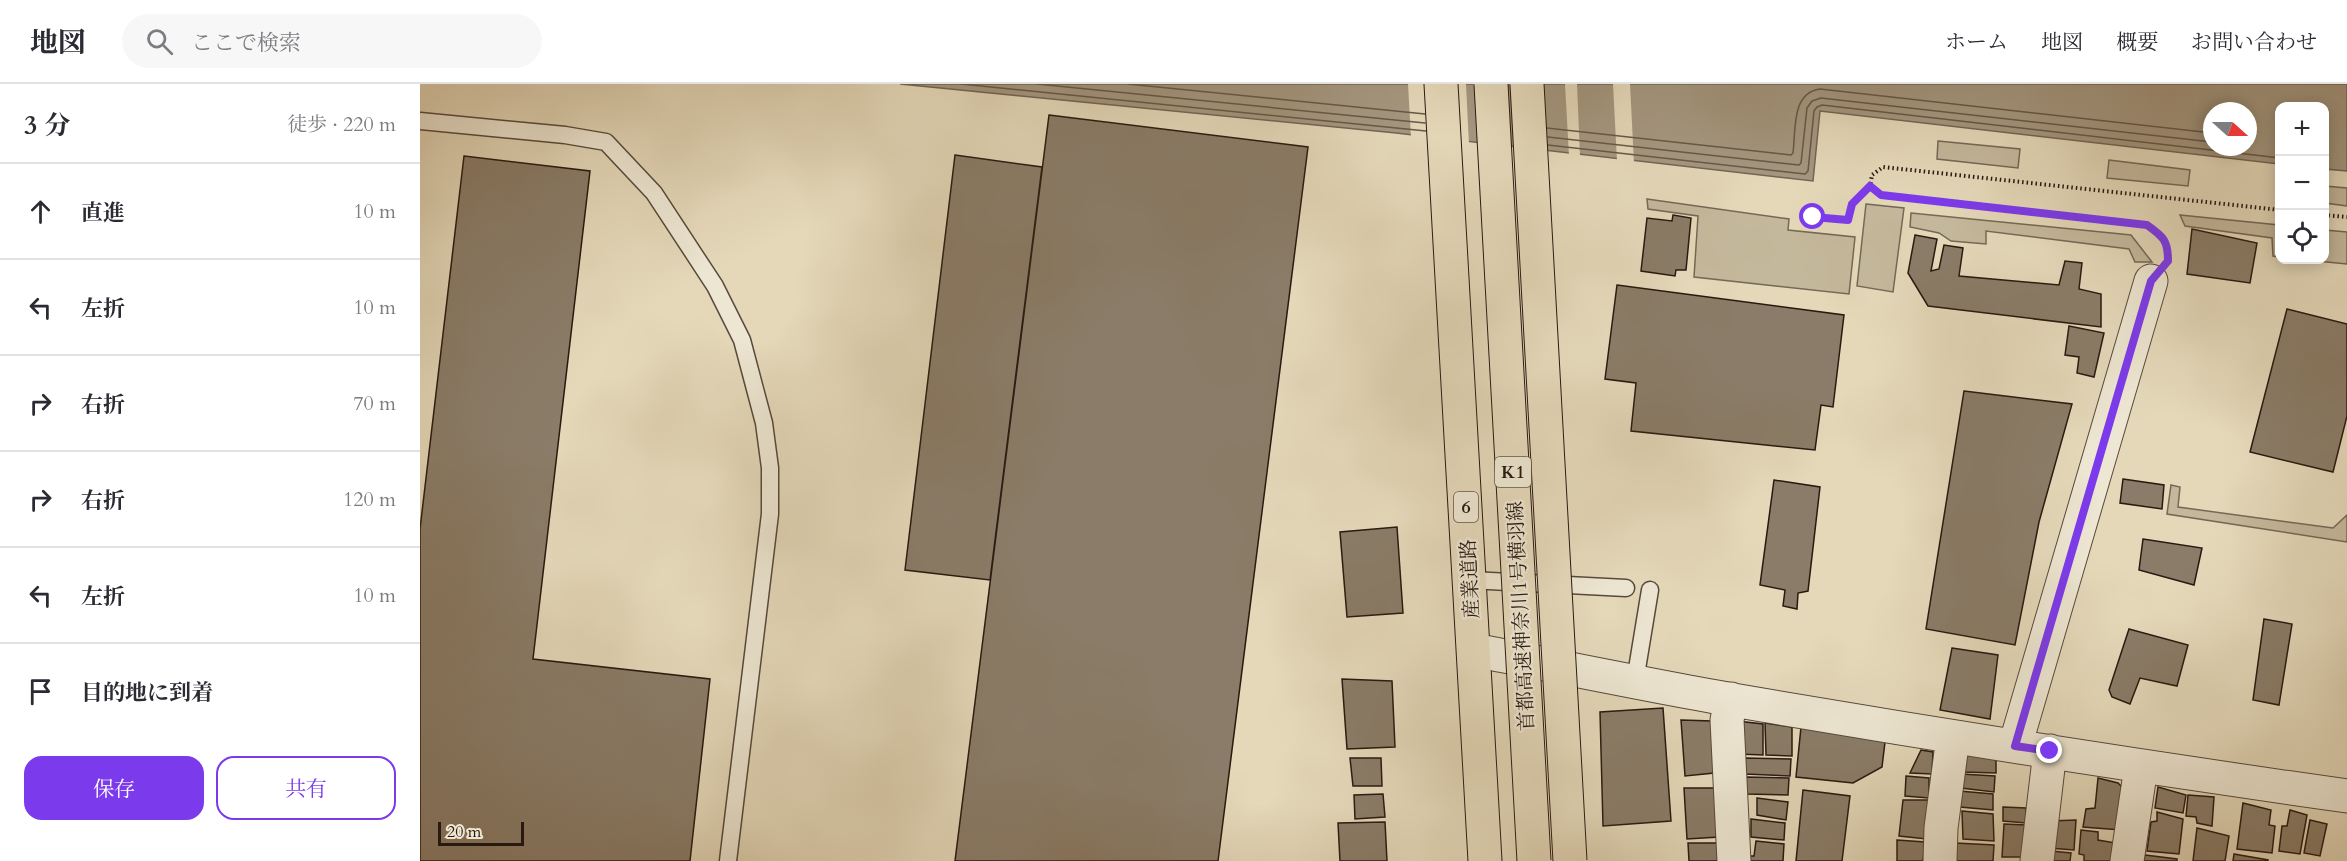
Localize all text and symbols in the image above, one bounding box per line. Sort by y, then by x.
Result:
search box [122,14,542,68]
text: 地図 [30,24,86,62]
icon: search [143,25,176,58]
text: ここで検索 [191,28,301,58]
text: ホーム [1945,28,2008,57]
text: 地図 [2041,28,2083,57]
text: 概要 [2116,28,2158,57]
text: お問い合わせ [2191,28,2317,57]
north arrow [2203,102,2257,156]
map controls [2275,102,2329,264]
button: + [2275,102,2329,156]
text: 3 分 [24,108,70,143]
text: 徒歩 · 220 m [287,111,396,138]
button: − [2275,156,2329,210]
icon: ahead [24,195,57,228]
text: 直進 [81,198,125,228]
text: 10 m [353,198,396,225]
route start [1799,203,1825,229]
button: locate [2275,210,2329,264]
icon: left [24,291,57,324]
text: 左折 [81,294,125,324]
text: 10 m [353,294,396,321]
icon: right [24,387,57,420]
text: 右折 [81,390,125,420]
text: 70 m [353,390,396,417]
road number: K1 [1495,457,1531,487]
icon: right [24,483,57,516]
text: 右折 [81,486,125,516]
text: 120 m [343,486,396,513]
road number: 6 [1454,492,1478,522]
street label: 首都高速神奈川1号横羽線 [1501,500,1541,732]
street label: 産業道路 [1454,538,1486,620]
icon: left [24,579,57,612]
text: 左折 [81,582,125,612]
text: 10 m [353,582,396,609]
icon: arrive [24,675,57,708]
text: 目的地に到着 [81,678,213,708]
route end [2036,737,2062,763]
button: 保存 [24,756,204,820]
button: 共有 [216,756,396,820]
scale bar [438,819,524,846]
text: 20 m [447,821,481,843]

